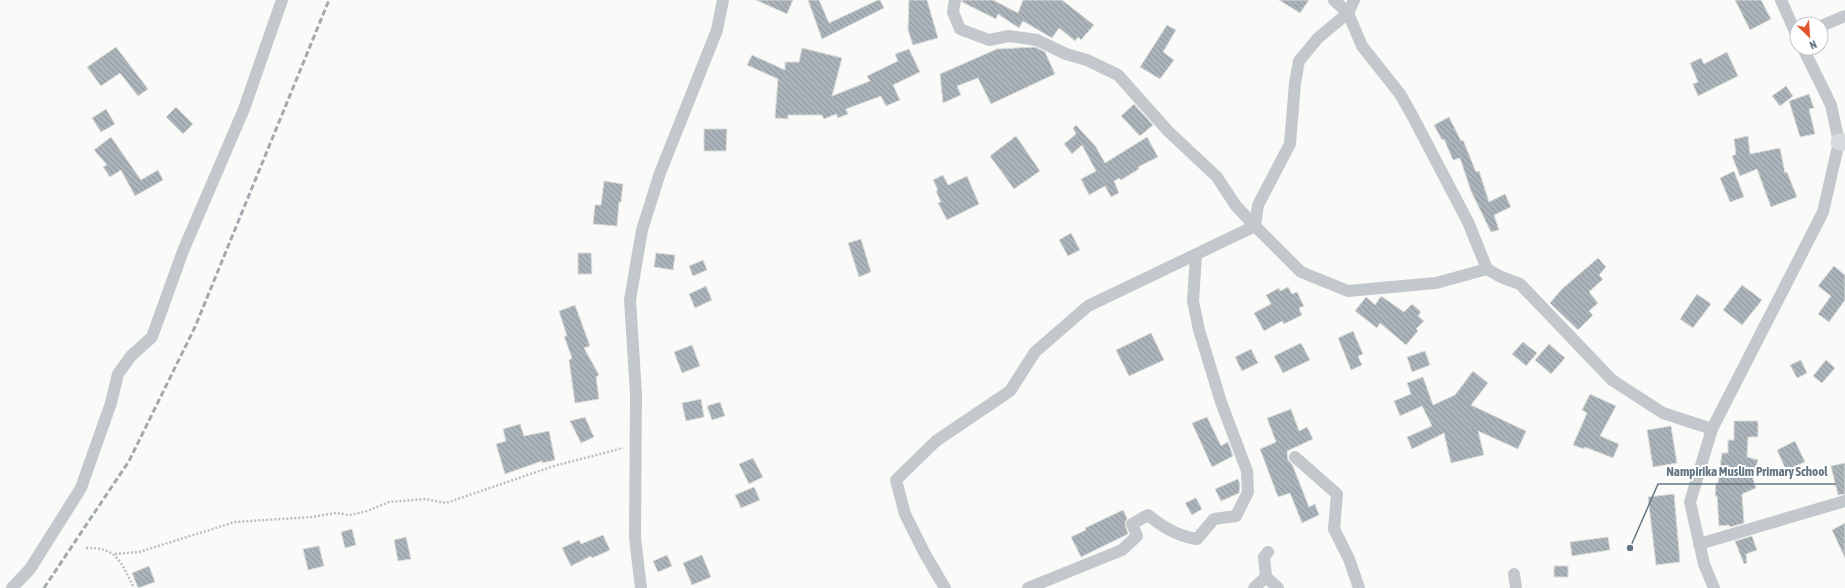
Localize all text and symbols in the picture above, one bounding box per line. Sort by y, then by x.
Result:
north arrow [1789,16,1829,56]
text: N [1808,38,1819,52]
callout: Nampirika Muslim Primary School [1658,459,1836,484]
text: Nampirika Muslim Primary School [1666,464,1828,479]

